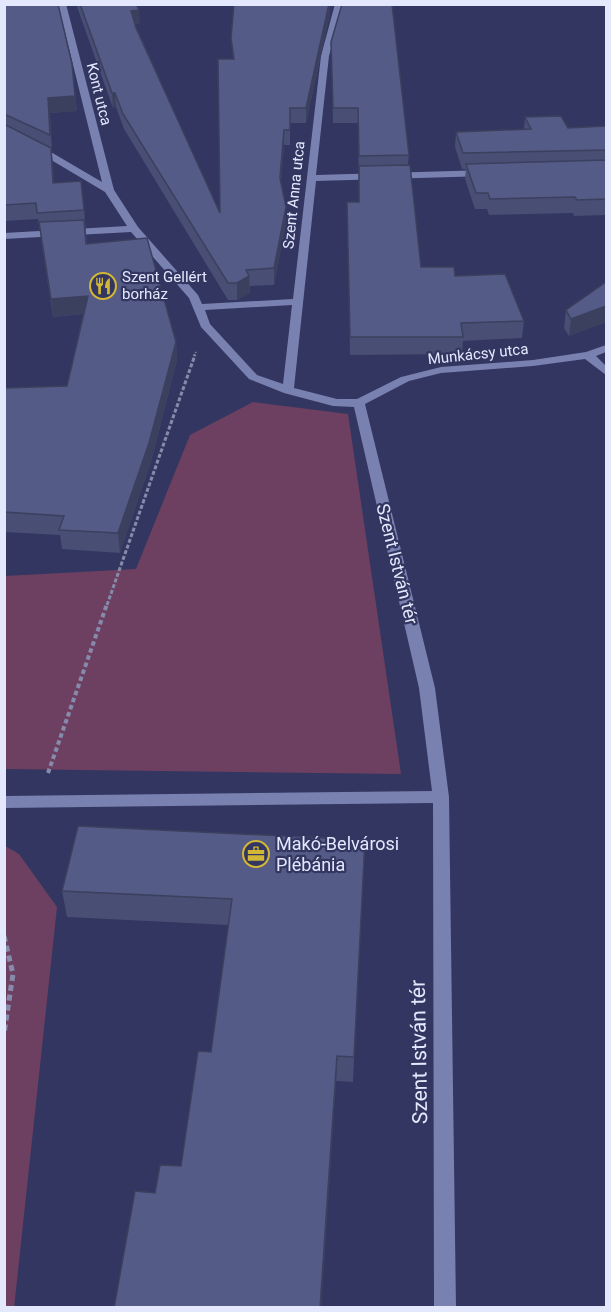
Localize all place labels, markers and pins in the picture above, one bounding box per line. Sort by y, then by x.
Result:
place label: Szent Gellért borház [122,268,207,303]
restaurant icon: Szent Gellért borház [88,271,118,301]
place label: Makó-Belvárosi Plébánia [276,833,399,875]
office icon: Makó-Belvárosi Plébánia [241,839,271,869]

